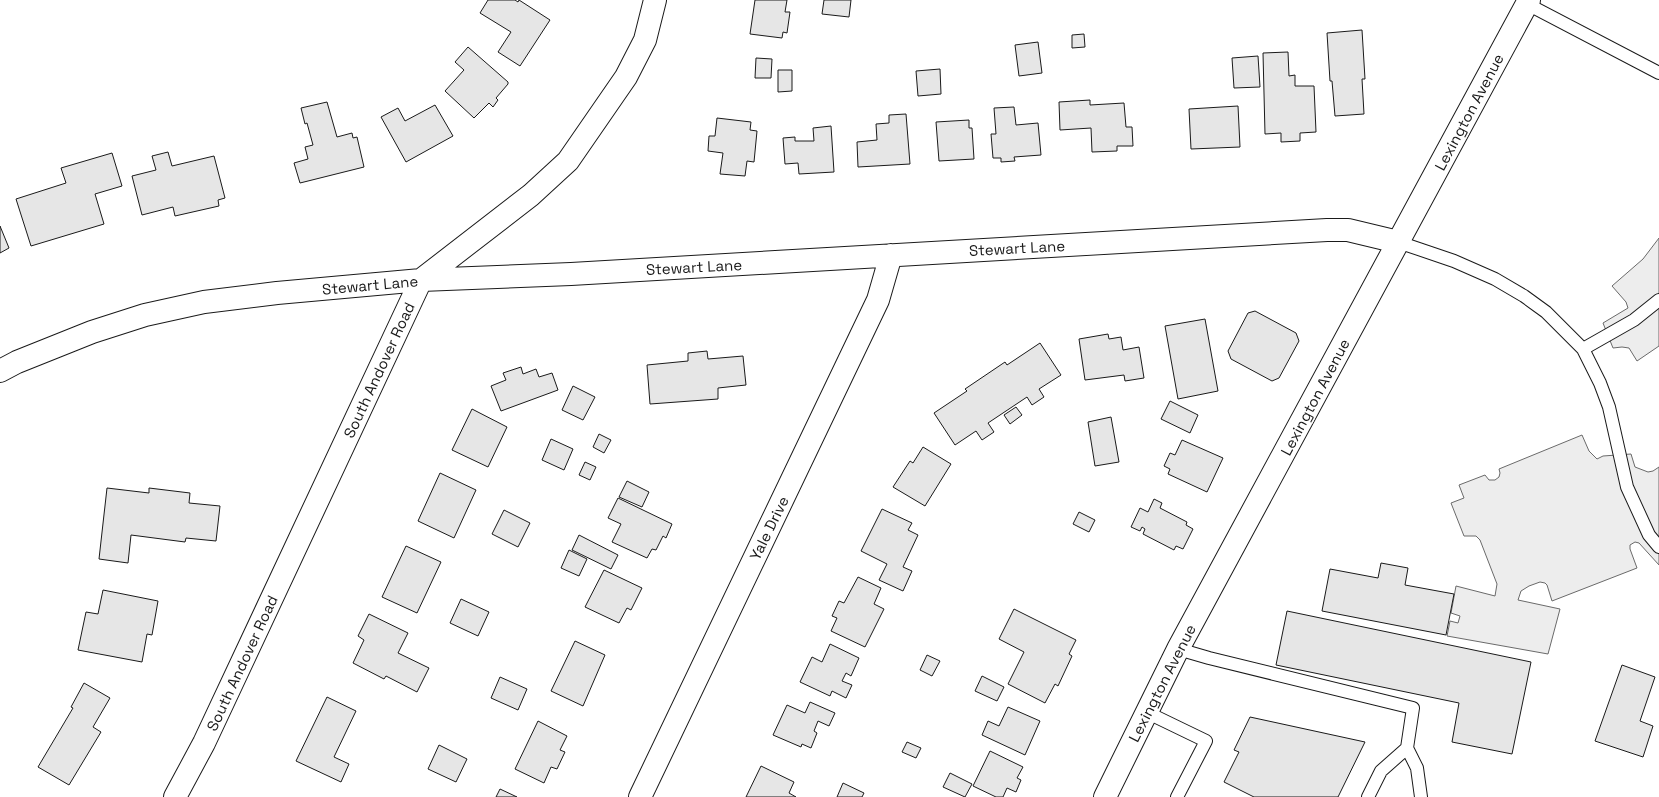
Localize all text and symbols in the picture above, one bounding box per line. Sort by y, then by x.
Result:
street label: Lexington Avenue [1430,50,1508,174]
street label: Stewart Lane [968,236,1066,260]
street label: Stewart Lane [645,255,743,279]
street label: Stewart Lane [321,271,419,299]
street label: South Andover Road [339,299,419,441]
street label: Lexington Avenue [1276,335,1354,459]
street label: Yale Drive [745,493,793,563]
street label: South Andover Road [202,592,282,734]
street label: Lexington Avenue [1124,621,1200,745]

